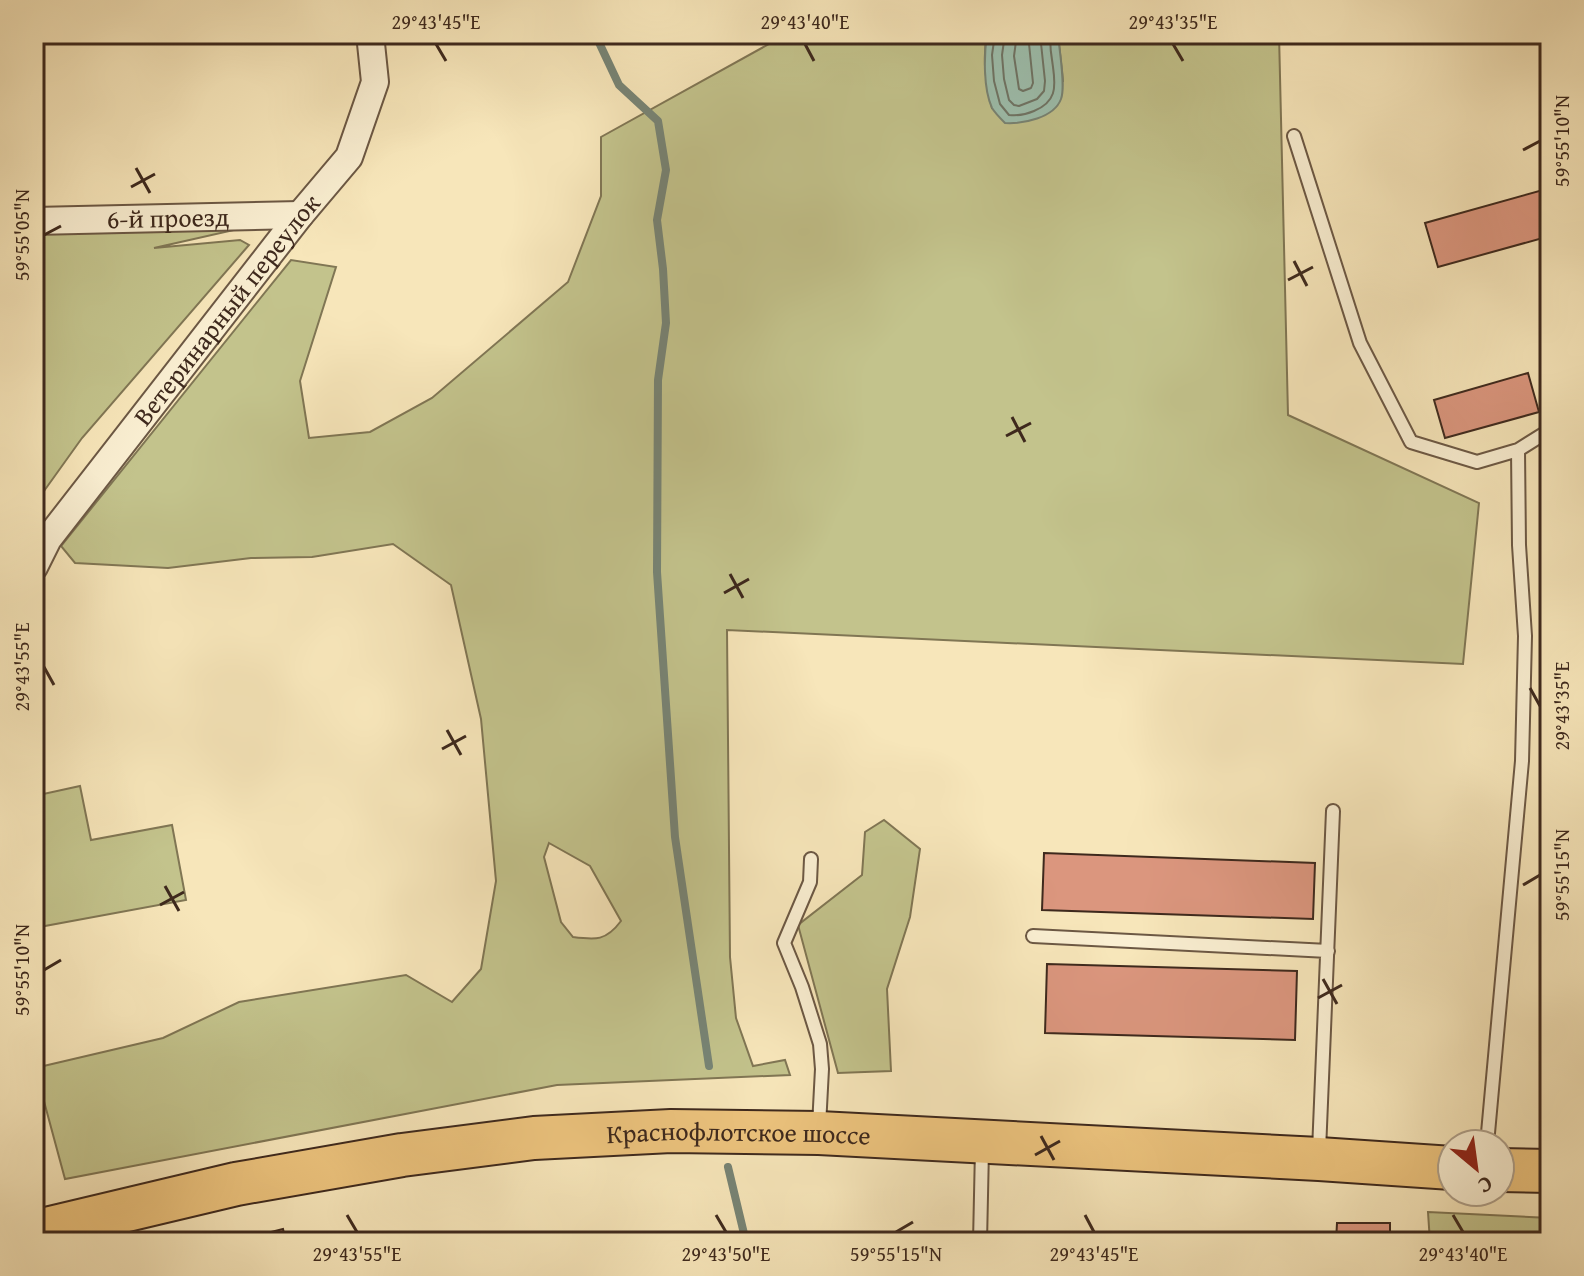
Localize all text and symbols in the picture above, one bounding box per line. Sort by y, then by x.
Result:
text: 29°43'45"E [392,7,480,36]
text: 29°43'40"E [761,7,849,36]
text: 29°43'35"E [1129,7,1217,36]
text: 59°55'10"N [1547,95,1576,187]
street label: Ветеринарный переулок [123,185,329,434]
text: 59°55'05"N [7,189,36,281]
street label: 6-й проезд [106,197,230,238]
text: 29°43'55"E [7,623,36,711]
text: 29°43'35"E [1547,662,1576,750]
text: 59°55'15"N [1547,829,1576,921]
text: 59°55'10"N [7,924,36,1016]
street label: Краснофлотское шоссе [605,1111,872,1155]
north arrow [1436,1128,1516,1208]
text: С [1472,1168,1499,1203]
text: 29°43'55"E [313,1239,401,1268]
text: 29°43'50"E [682,1239,770,1268]
text: 59°55'15"N [850,1239,942,1268]
text: 29°43'45"E [1050,1239,1138,1268]
text: 29°43'40"E [1419,1239,1507,1268]

